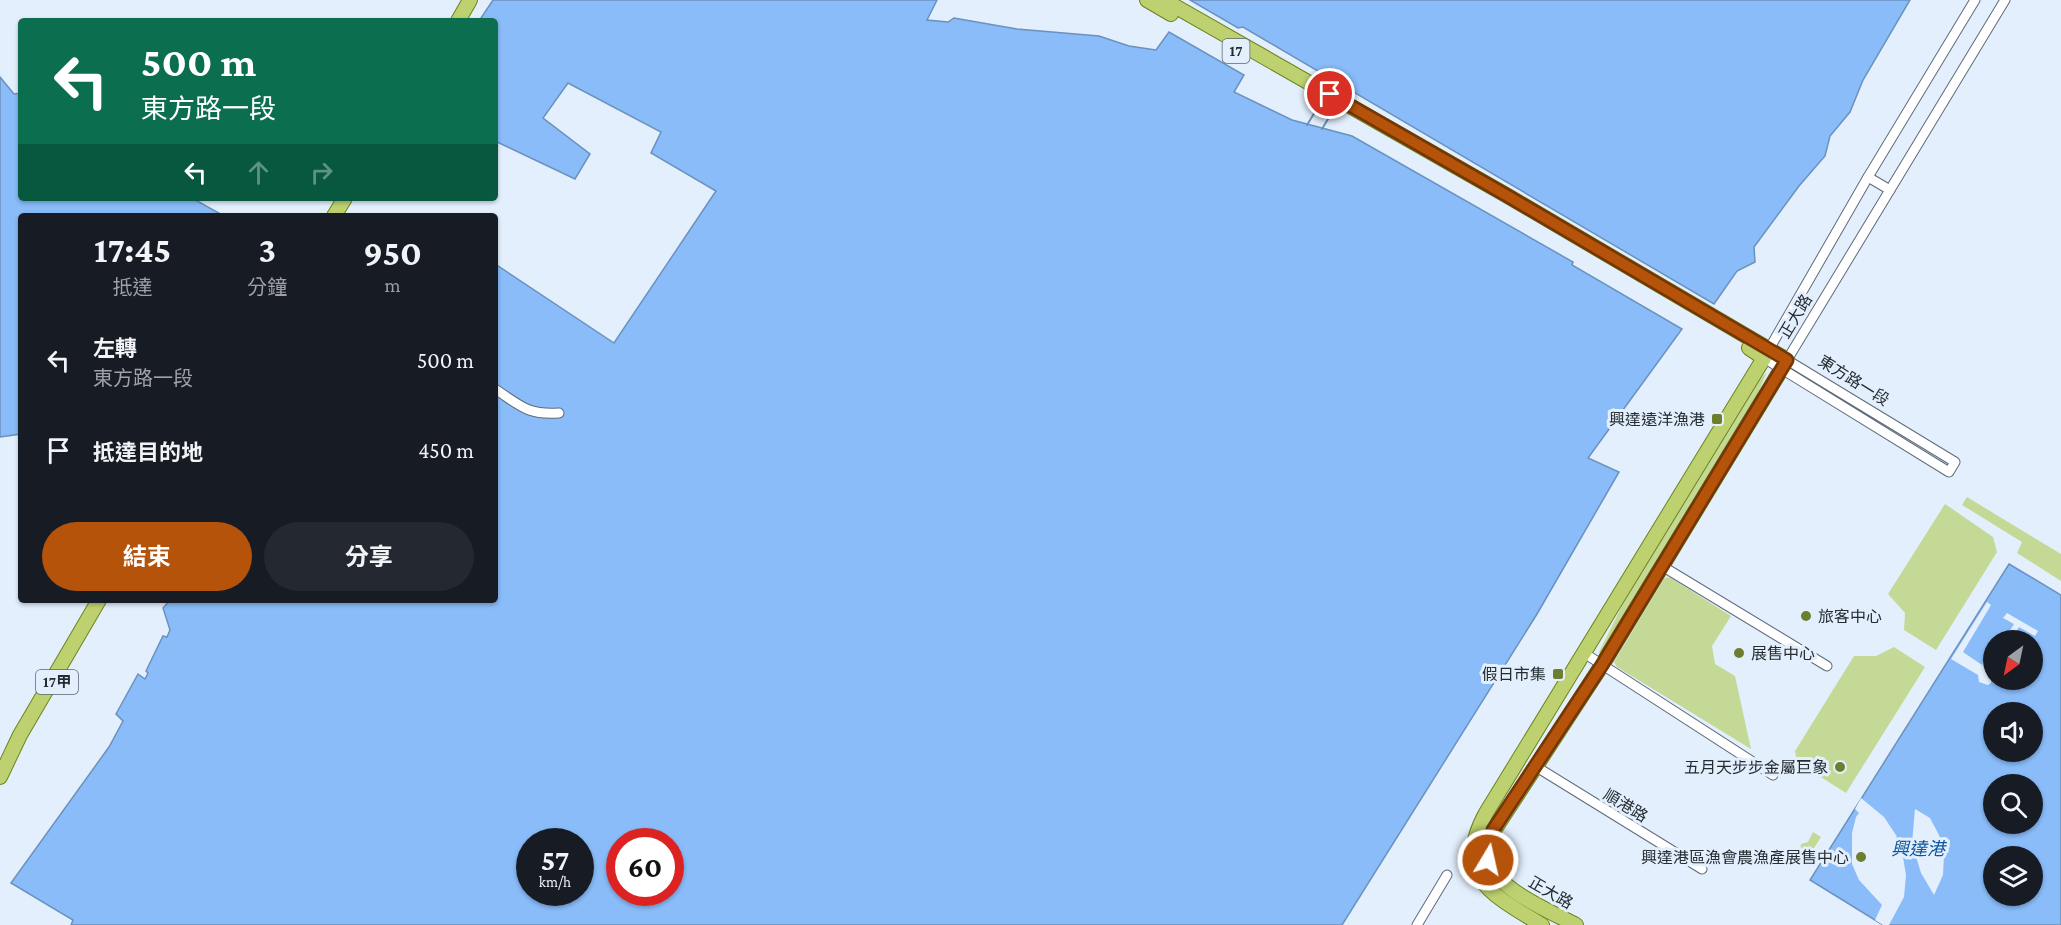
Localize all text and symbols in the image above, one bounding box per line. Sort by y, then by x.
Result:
text: 500 m [141,38,256,85]
road number: 17 [1222,39,1250,63]
icon: left [42,42,120,120]
pin [1304,68,1355,119]
icon: arrive [1313,77,1346,110]
text: 東方路一段 [141,94,276,124]
icon: left [179,156,212,189]
icon: ahead [242,156,275,189]
icon: right [305,156,338,189]
text: 17:45 [94,230,171,270]
text: 3 [258,230,276,270]
text: 950 [363,233,422,273]
text: m [385,274,401,296]
text: 抵達 [113,276,153,298]
text: 分鐘 [247,276,287,298]
street label: 正大路 [1776,291,1815,341]
text: 左轉 [93,336,137,361]
icon: left [42,344,75,377]
text: 500 m [417,348,474,373]
street label: 東方路一段 [1815,352,1892,409]
text: 東方路一段 [93,367,193,389]
place label: 興達遠洋漁港 [1609,411,1705,428]
marker: 興達遠洋漁港 [1710,412,1724,426]
icon: arrive [42,434,75,467]
text: 450 m [418,438,474,463]
text: 抵達目的地 [93,440,203,465]
button: 結束 [42,522,252,591]
button: 分享 [264,522,474,591]
place label: 旅客中心 [1818,608,1882,625]
marker: 旅客中心 [1799,609,1813,623]
north arrow [1983,630,2043,690]
map controls [1983,630,2043,906]
place label: 展售中心 [1751,645,1815,662]
marker: 展售中心 [1732,646,1746,660]
place label: 假日市集 [1482,666,1546,683]
marker: 假日市集 [1551,667,1565,681]
road number: 17甲 [36,670,78,694]
button: sound [1983,702,2043,762]
place label: 五月天步步金屬巨象 [1684,758,1828,776]
marker: 五月天步步金屬巨象 [1833,760,1847,774]
button: search [1983,774,2043,834]
street label: 順港路 [1601,786,1651,825]
speed limit sign: 60 [606,828,684,906]
position arrow [1456,828,1520,892]
water label: 興達港 [1891,839,1948,859]
text: 57 [541,843,569,876]
button: layers [1983,846,2043,906]
place label: 興達港區漁會農漁產展售中心 [1641,849,1849,866]
marker: 興達港區漁會農漁產展售中心 [1854,850,1868,864]
street label: 正大路 [1526,873,1576,912]
text: km/h [539,874,571,890]

